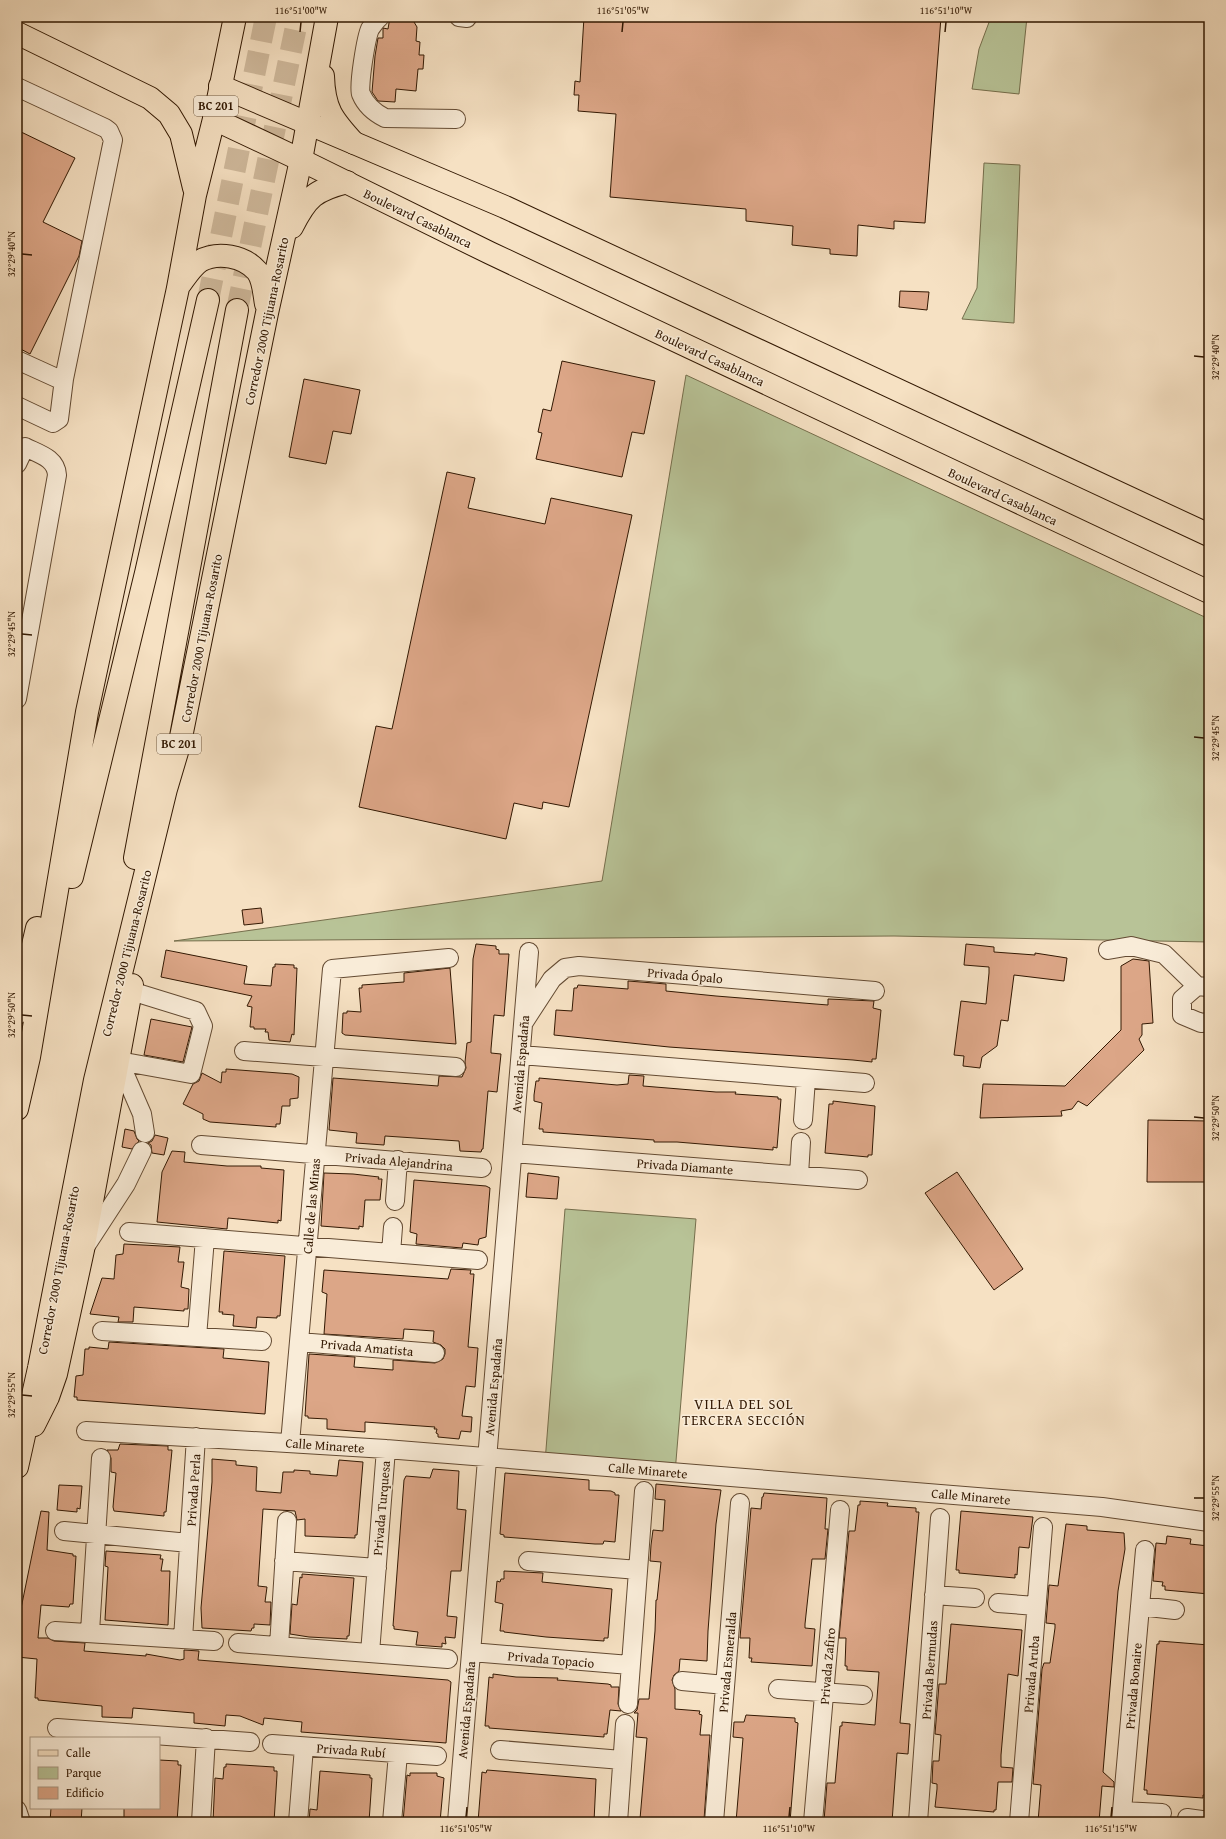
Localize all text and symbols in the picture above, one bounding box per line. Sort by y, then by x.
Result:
text: 116°51'00"W [275,3,328,18]
text: 116°51'05"W [597,3,650,18]
text: 116°51'10"W [920,3,973,18]
road number: BC 201 [194,96,238,116]
street label: Boulevard Casablanca [360,184,476,253]
text: 32°29'40"N [4,231,19,277]
street label: Corredor 2000 Tijuana-Rosarito [239,235,294,407]
street label: Boulevard Casablanca [652,324,768,391]
text: 32°29'40"N [1208,334,1223,380]
street label: Boulevard Casablanca [945,463,1061,530]
street label: Corredor 2000 Tijuana-Rosarito [176,552,227,724]
text: 32°29'45"N [4,611,19,657]
text: 32°29'45"N [1208,715,1223,761]
road number: BC 201 [157,734,201,754]
street label: Corredor 2000 Tijuana-Rosarito [97,867,156,1038]
street label: Privada Ópalo [646,963,724,988]
text: 32°29'50"N [4,992,19,1038]
street label: Avenida Espadaña [507,1014,534,1114]
text: 32°29'50"N [1208,1095,1223,1141]
street label: Privada Alejandrina [344,1147,455,1176]
street label: Privada Diamante [636,1154,734,1179]
street label: Calle de las Minas [298,1157,325,1255]
street label: Corredor 2000 Tijuana-Rosarito [33,1184,84,1356]
street label: Privada Amatista [320,1334,415,1361]
street label: Avenida Espadaña [480,1337,507,1437]
text: 32°29'55"N [4,1372,19,1418]
district label: VILLA DEL SOL TERCERA SECCIÓN [682,1394,806,1430]
street label: Calle Minarete [285,1433,365,1458]
street label: Privada Perla [181,1452,206,1527]
street label: Calle Minarete [608,1458,688,1483]
street label: Privada Turquesa [368,1459,395,1556]
text: 32°29'55"N [1208,1475,1223,1521]
street label: Calle Minarete [931,1484,1011,1509]
street label: Privada Esmeralda [714,1610,741,1713]
street label: Privada Bermudas [917,1620,942,1720]
street label: Privada Zafiro [815,1627,840,1705]
street label: Privada Aruba [1019,1634,1044,1713]
street label: Privada Bonaire [1120,1642,1147,1730]
street label: Privada Topacio [507,1646,595,1673]
street label: Avenida Espadaña [453,1660,480,1760]
legend [30,1737,160,1809]
street label: Privada Rubí [316,1739,386,1762]
text: Calle [66,1744,91,1761]
text: Parque [66,1764,102,1781]
text: Edificio [66,1784,104,1801]
text: 116°51'05"W [440,1821,493,1836]
text: 116°51'10"W [763,1821,816,1836]
text: 116°51'15"W [1085,1821,1138,1836]

